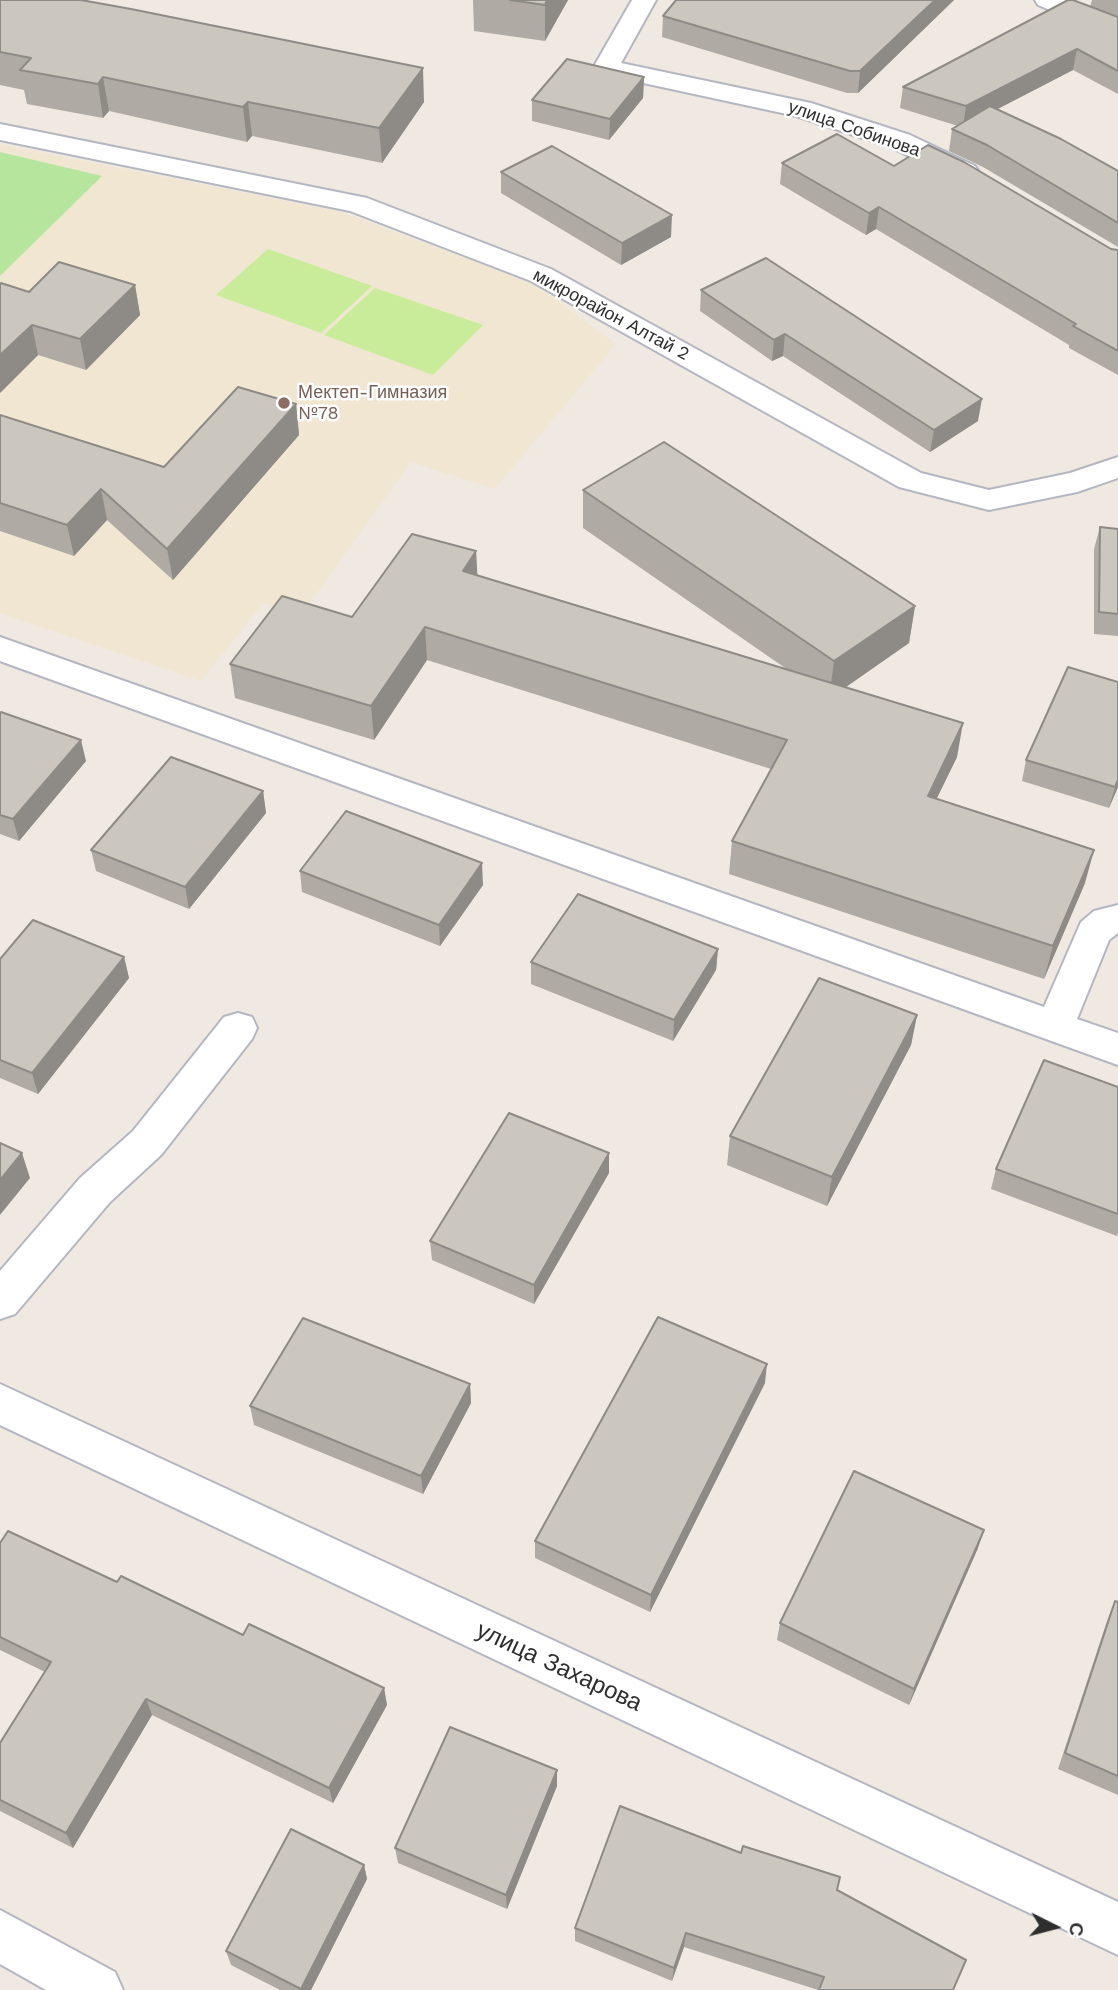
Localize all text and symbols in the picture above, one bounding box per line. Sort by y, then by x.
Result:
street label: улица Собинова [785,96,923,162]
street label: микрорайон Алтай 2 [529,265,693,365]
place label: Мектеп-Гимназия №78 [298,382,447,424]
marker: Мектеп-Гимназия №78 [276,395,292,411]
street label: улица Захарова [472,1616,646,1718]
north arrow [1020,1892,1090,1962]
text: С [1064,1921,1089,1937]

